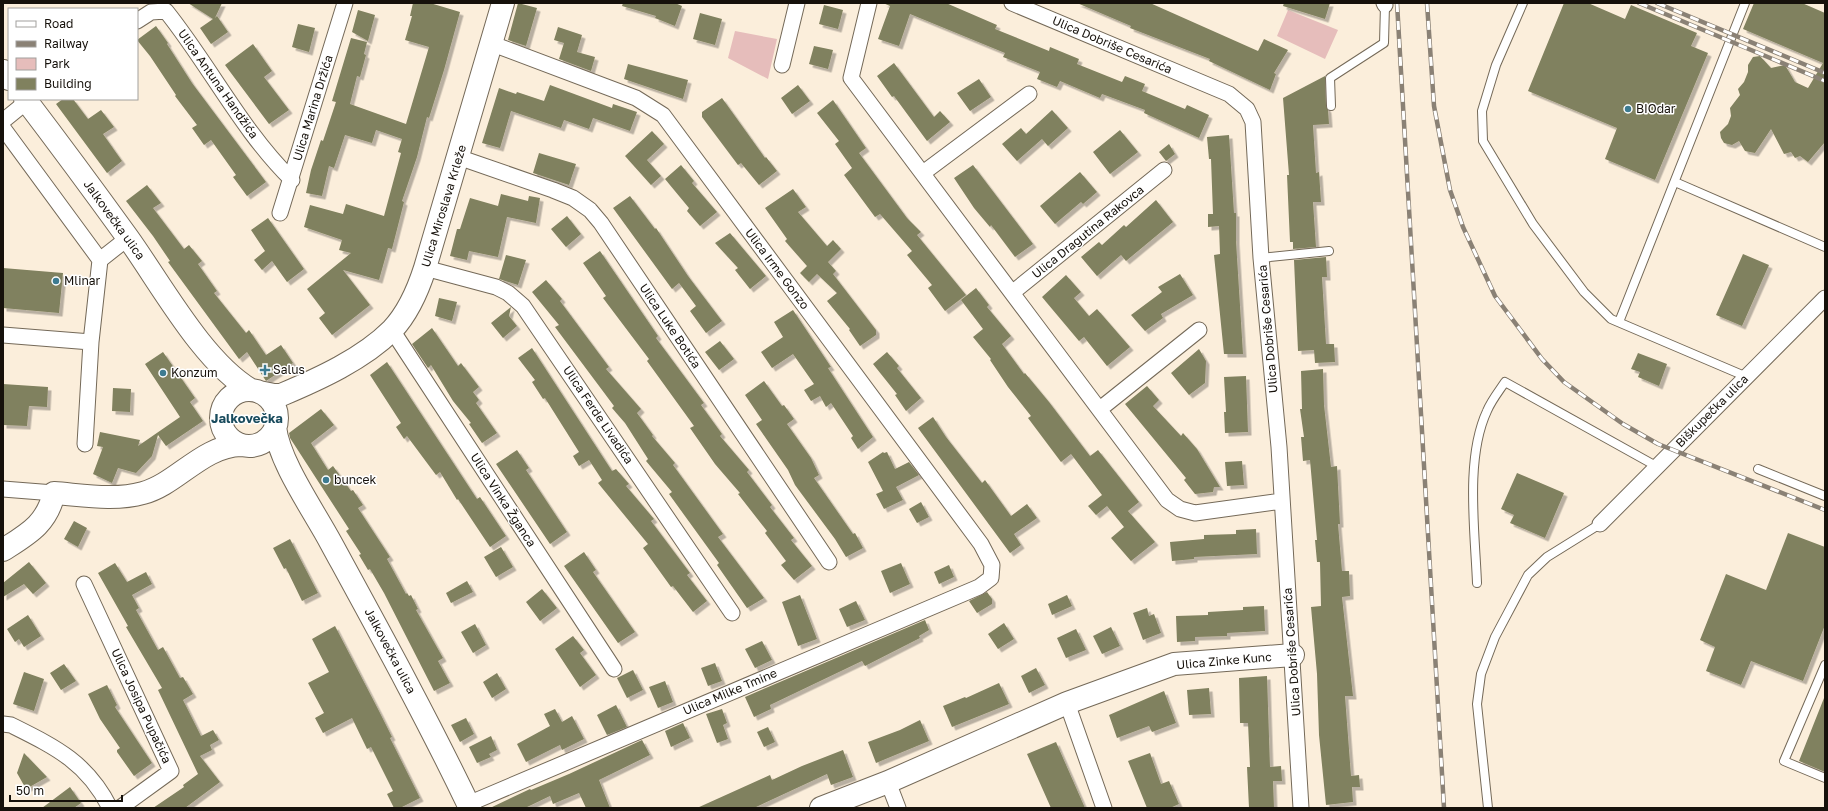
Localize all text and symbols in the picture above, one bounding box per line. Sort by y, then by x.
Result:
legend [8,8,138,100]
street label: Ulica Dobriše Cesarića [1050,12,1174,77]
text: Road [44,16,73,31]
street label: Ulica Antuna Handžića [175,26,262,141]
text: Railway [44,36,89,51]
street label: Ulica Marina Držića [289,53,336,163]
text: Park [44,56,70,71]
text: Building [44,76,92,91]
place label: BIOdar [1636,101,1676,116]
marker: BIOdar [1623,104,1633,114]
street label: Ulica Miroslava Krleže [418,143,469,269]
street label: Jalkovečka ulica [80,177,148,262]
street label: Ulica Dragutina Rakovca [1029,182,1147,281]
street label: Ulica Irme Gonzo [742,225,813,312]
street label: Ulica Dobriše Cesarića [1254,264,1281,394]
place label: Mlinar [64,273,101,288]
marker: Mlinar [51,276,61,286]
street label: Ulica Luke Botića [636,280,704,371]
place label: Salus [273,362,305,377]
street label: Ulica Ferde Livadića [560,363,637,467]
place label: Konzum [171,365,218,380]
marker: Salus [260,365,270,375]
marker: Konzum [158,368,168,378]
street label: Biškupečka ulica [1672,371,1751,450]
district label: Jalkovečka [211,410,283,426]
street label: Ulica Vinka Žganca [467,450,539,550]
place label: buncek [334,472,377,487]
marker: buncek [321,475,331,485]
street label: Ulica Dobriše Cesarića [1280,587,1303,717]
street label: Jalkovečka ulica [362,605,419,696]
street label: Ulica Josipa Pupačića [108,646,175,766]
street label: Ulica Zinke Kunc [1176,649,1273,672]
street label: Ulica Milke Tmine [681,665,779,718]
scale bar [10,777,122,803]
text: 50 m [16,783,44,798]

